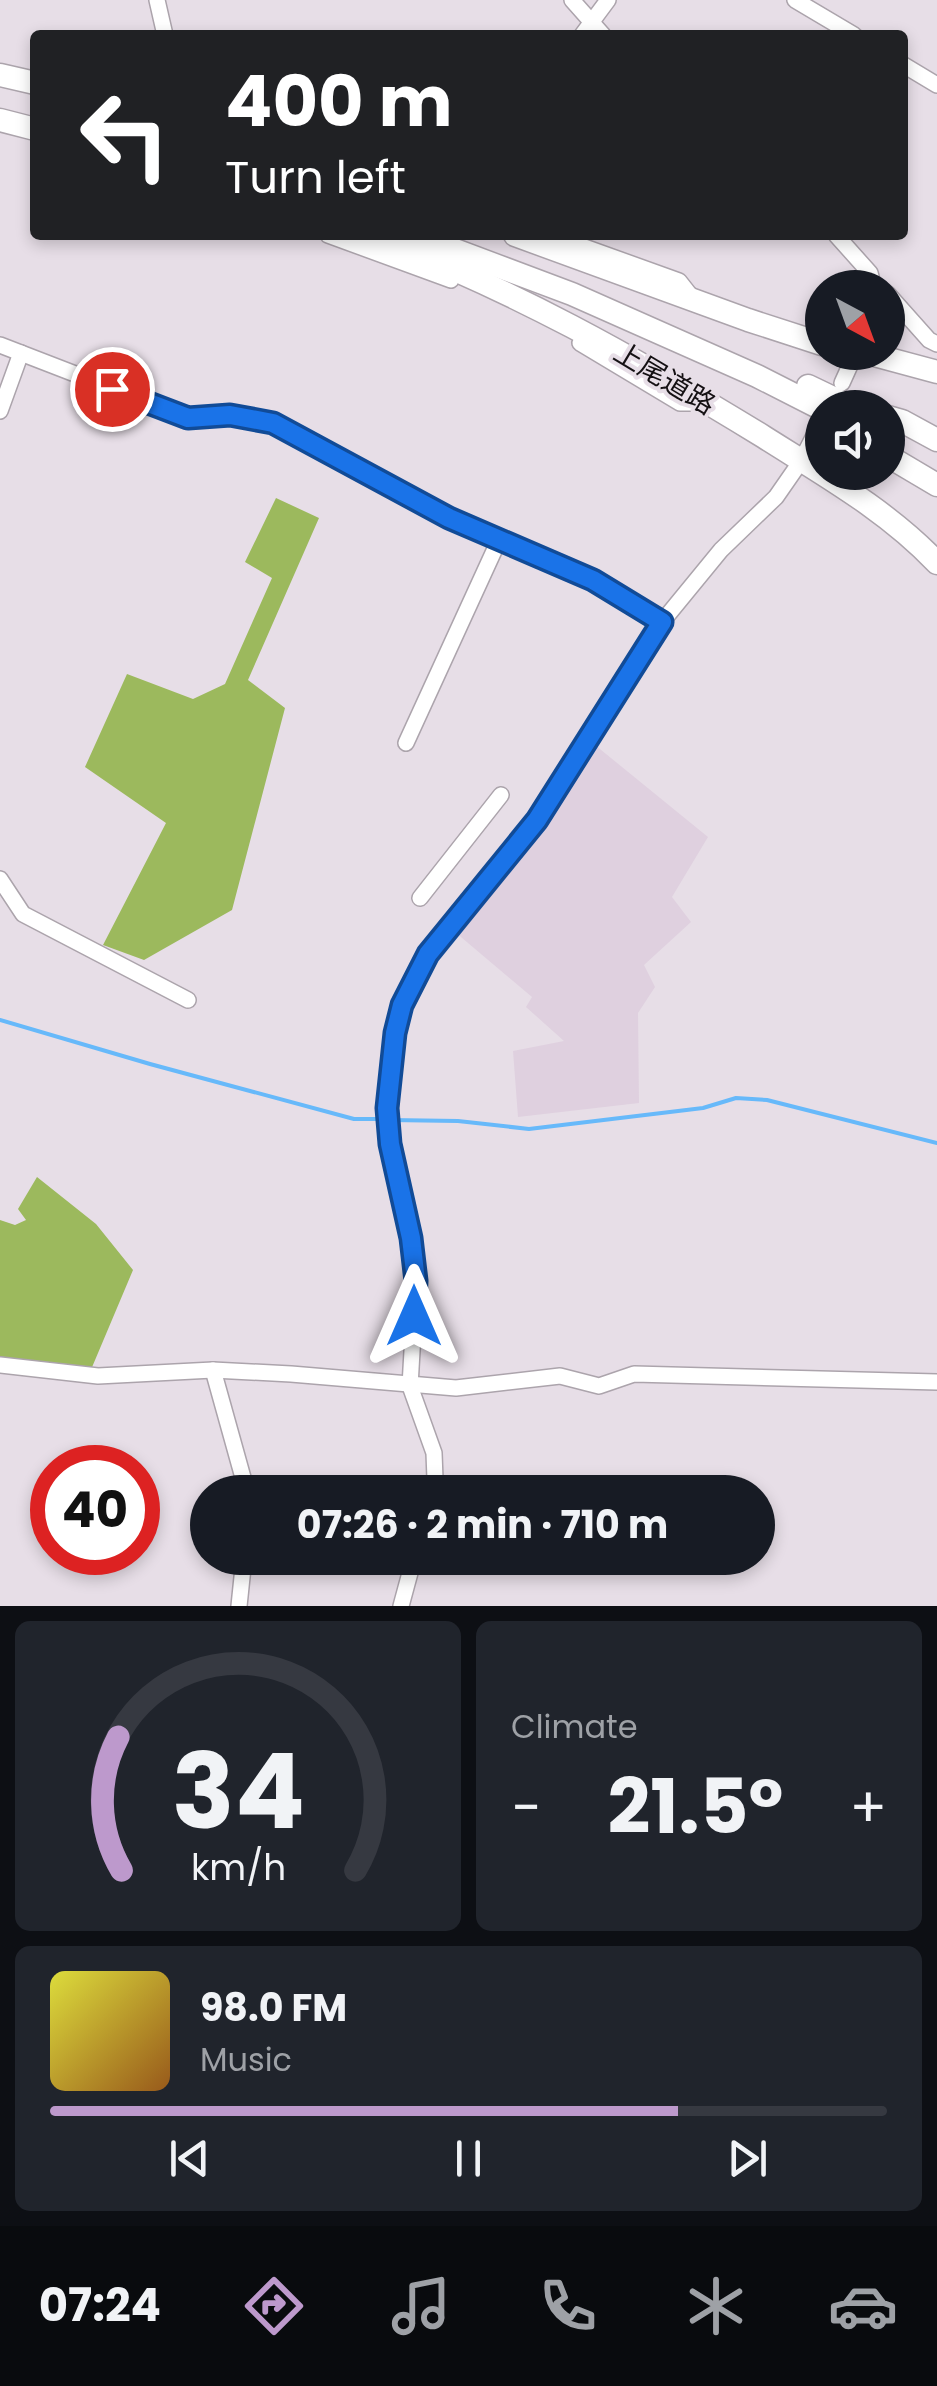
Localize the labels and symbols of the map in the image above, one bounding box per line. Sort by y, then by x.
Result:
north arrow [805,270,905,370]
street label: 上尾道路 [607,333,723,424]
pin [70,347,155,432]
position arrow [362,1264,466,1368]
speed limit sign: 40 [30,1445,160,1575]

